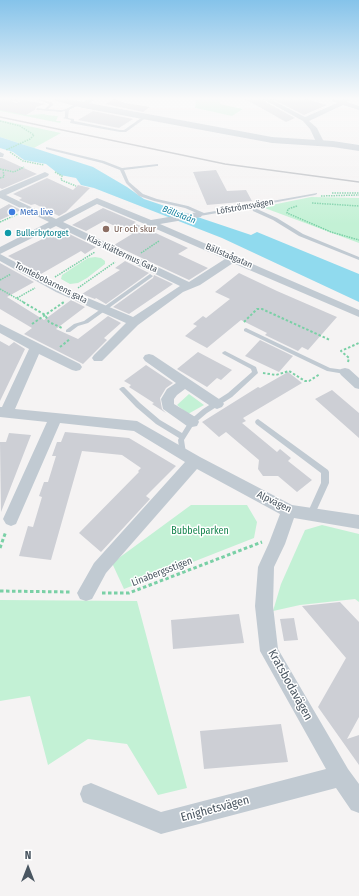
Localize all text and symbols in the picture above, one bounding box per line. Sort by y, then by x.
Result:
street label: Löfströmsvägen [216,197,274,217]
water label: Bällstaån [161,204,197,226]
marker: Meta live [7,207,17,217]
place label: Meta live [20,207,53,217]
marker: Ur och skur [101,224,111,234]
place label: Ur och skur [114,224,156,234]
marker: Bullerbytorget [3,228,13,238]
place label: Bullerbytorget [16,228,69,238]
street label: Klas Klättermus Gata [85,233,159,275]
street label: Bällstaågatan [204,241,254,271]
street label: Tomtebobarnens gata [13,260,89,306]
street label: Alpvägen [255,488,293,516]
park label: Bubbelparken [171,525,229,537]
street label: Linabergsstigen [130,555,194,589]
street label: Kratsbodavägen [265,647,315,723]
street label: Enighetsvägen [179,793,251,825]
north arrow [8,848,48,888]
text: N [25,849,31,862]

